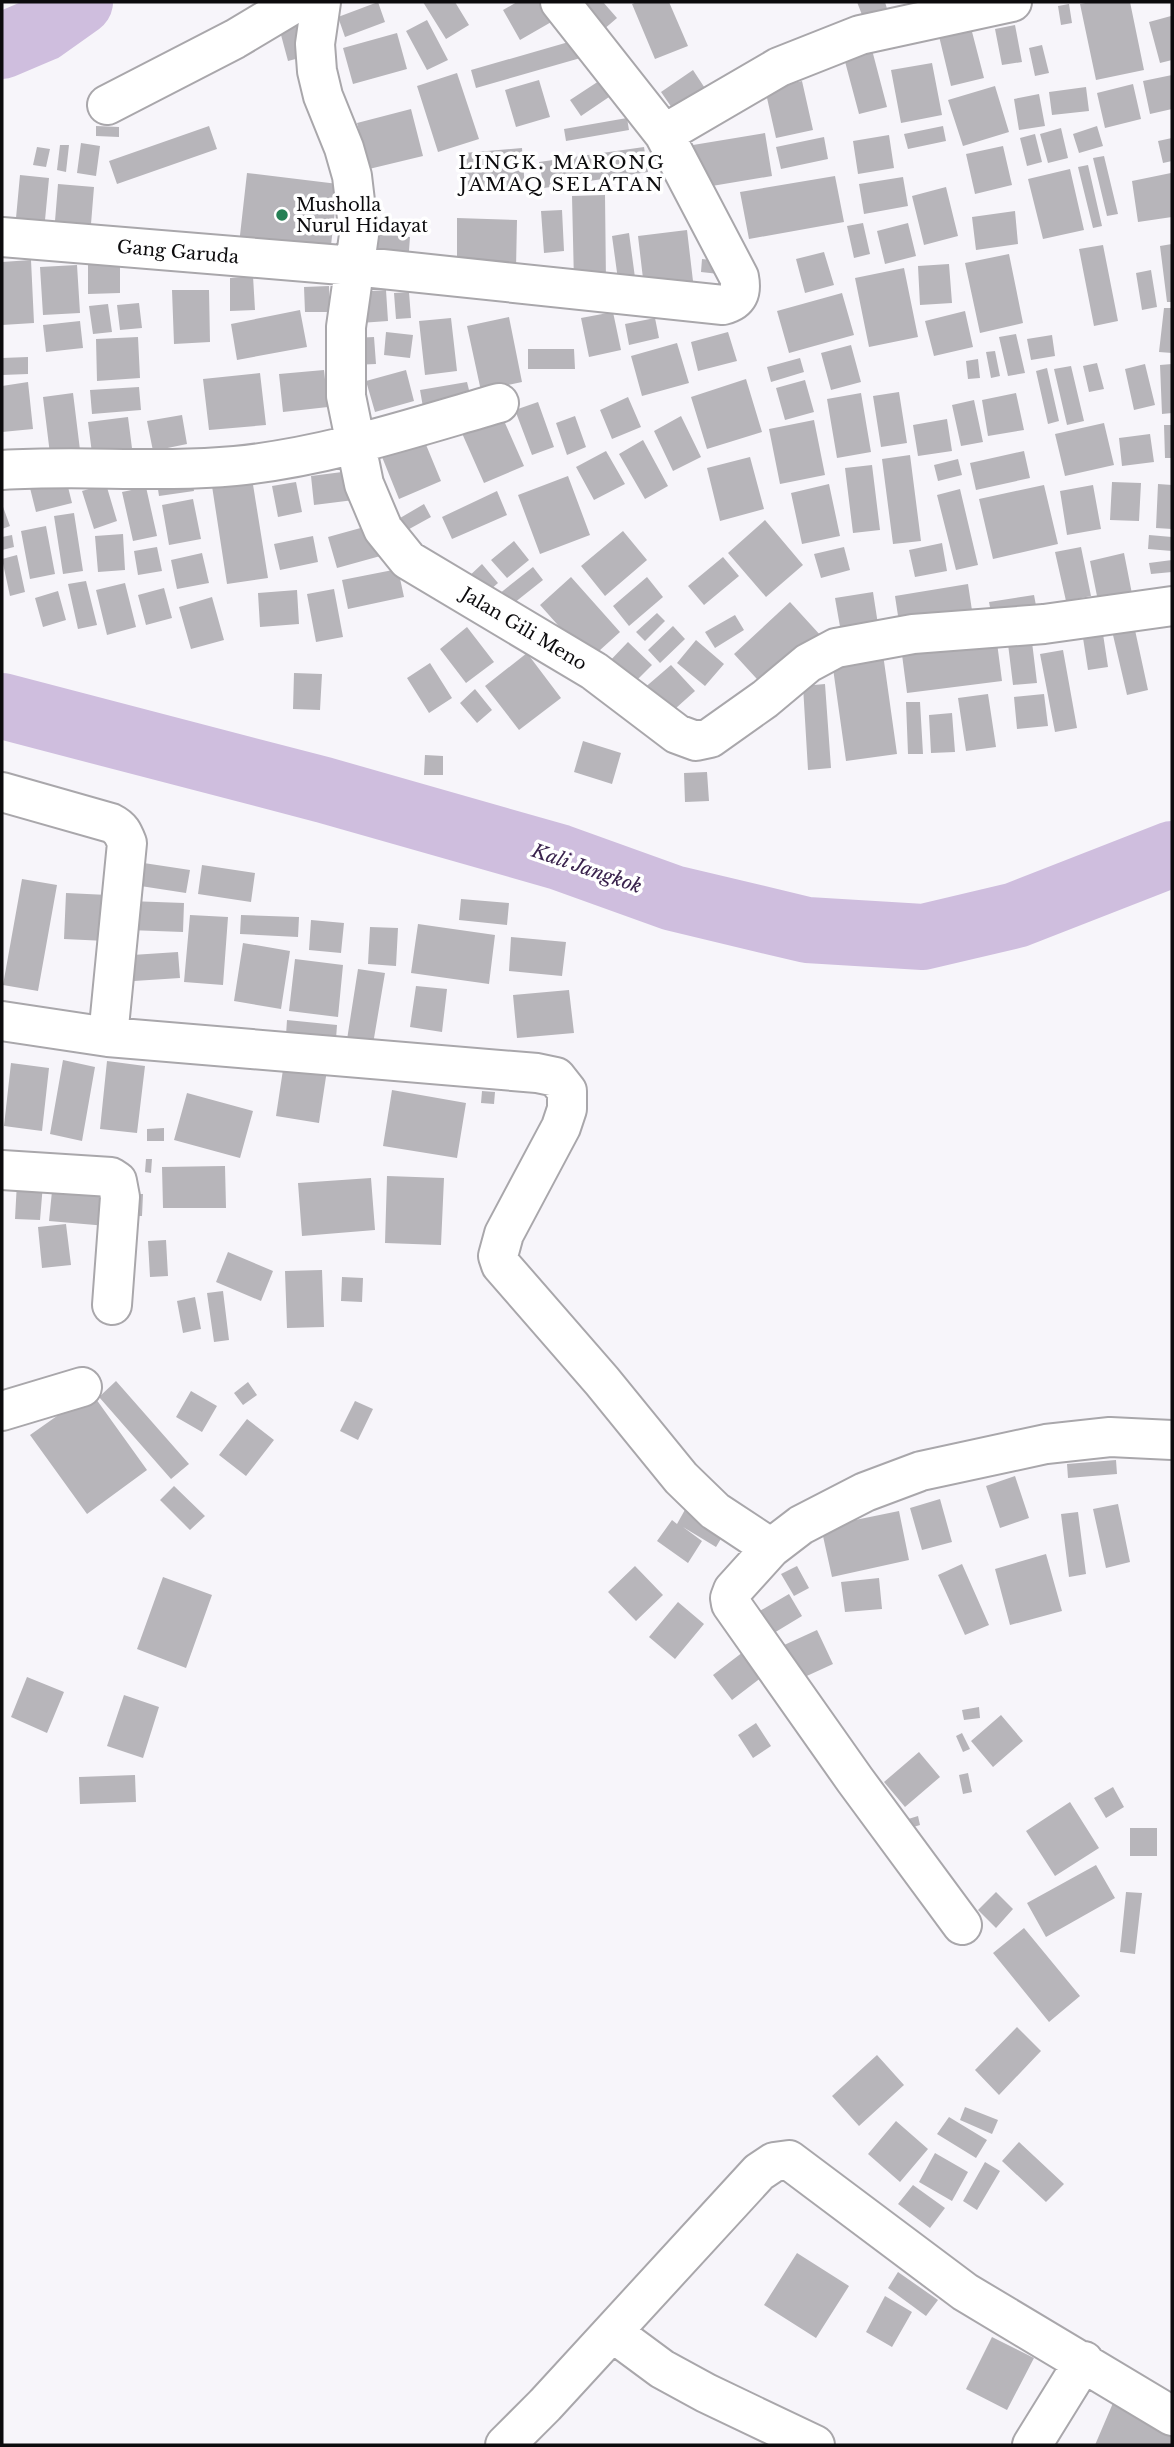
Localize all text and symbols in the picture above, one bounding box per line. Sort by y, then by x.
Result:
district label: LINGK. MARONG JAMAQ SELATAN [456,151,666,196]
place label: Musholla Nurul Hidayat [296,194,428,237]
marker: Musholla Nurul Hidayat [274,207,290,223]
street label: Gang Garuda [116,236,240,268]
street label: Jalan Gili Meno [456,582,591,675]
water label: Kali Jangkok [528,839,645,898]

